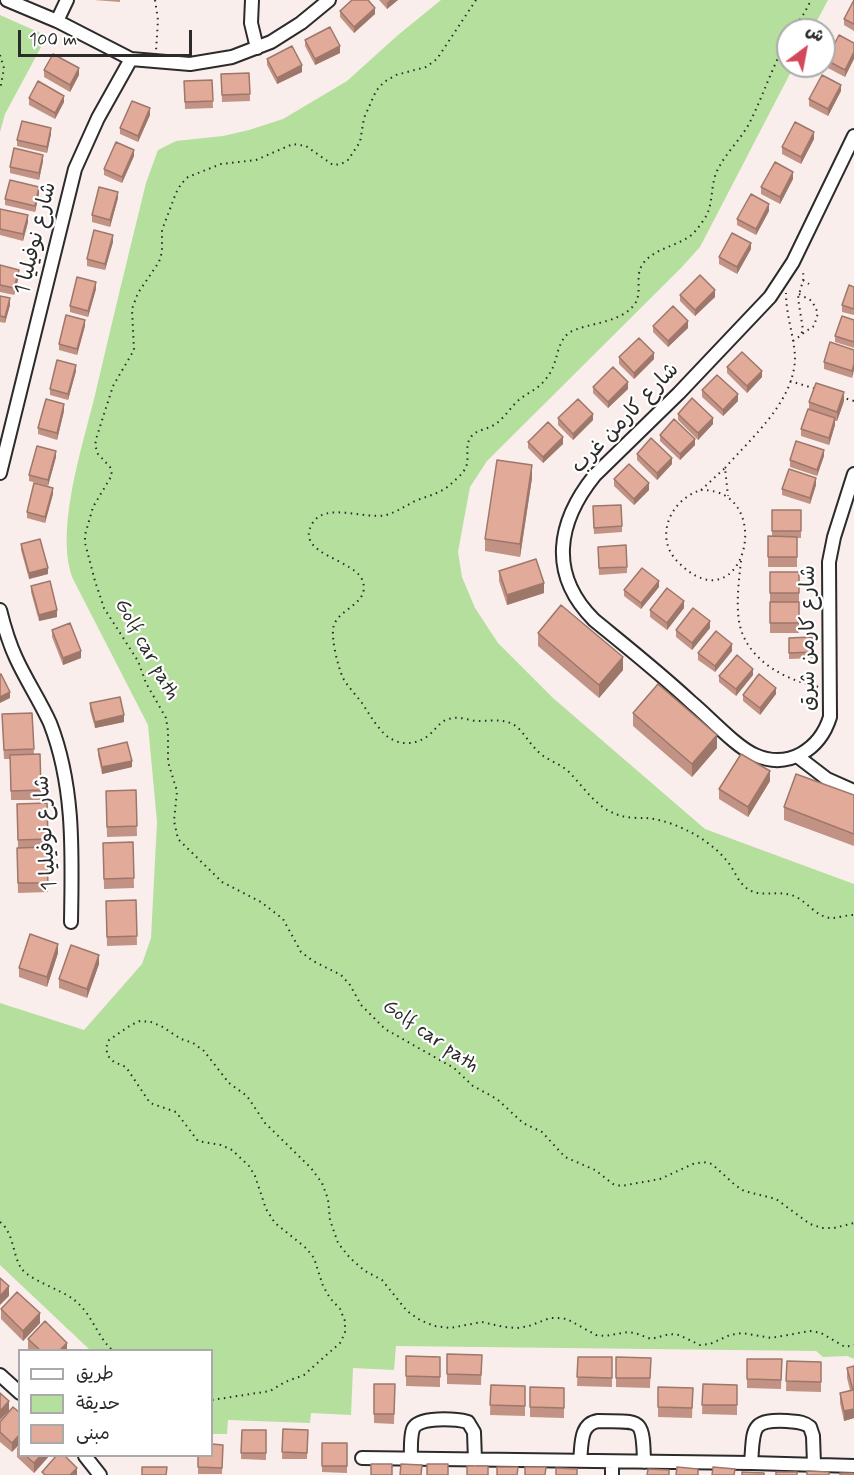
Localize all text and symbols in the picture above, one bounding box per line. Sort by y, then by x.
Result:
scale bar [21,18,195,56]
north arrow [776,18,836,78]
text: ش [802,20,828,48]
text: 100 m [29,28,77,52]
street label: شارع نوفيليا 1 [11,180,63,298]
street label: شارع كارمن غرب [567,358,685,480]
street label: شارع كارمن شرق [797,565,823,711]
street label: Golf car path [108,595,184,705]
street label: شارع نوفيليا 1 [30,775,64,891]
street label: Golf car path [377,994,483,1080]
legend [18,1349,213,1457]
text: طريق [76,1362,114,1386]
text: حديقة [76,1392,120,1416]
text: مبنى [76,1422,110,1446]

